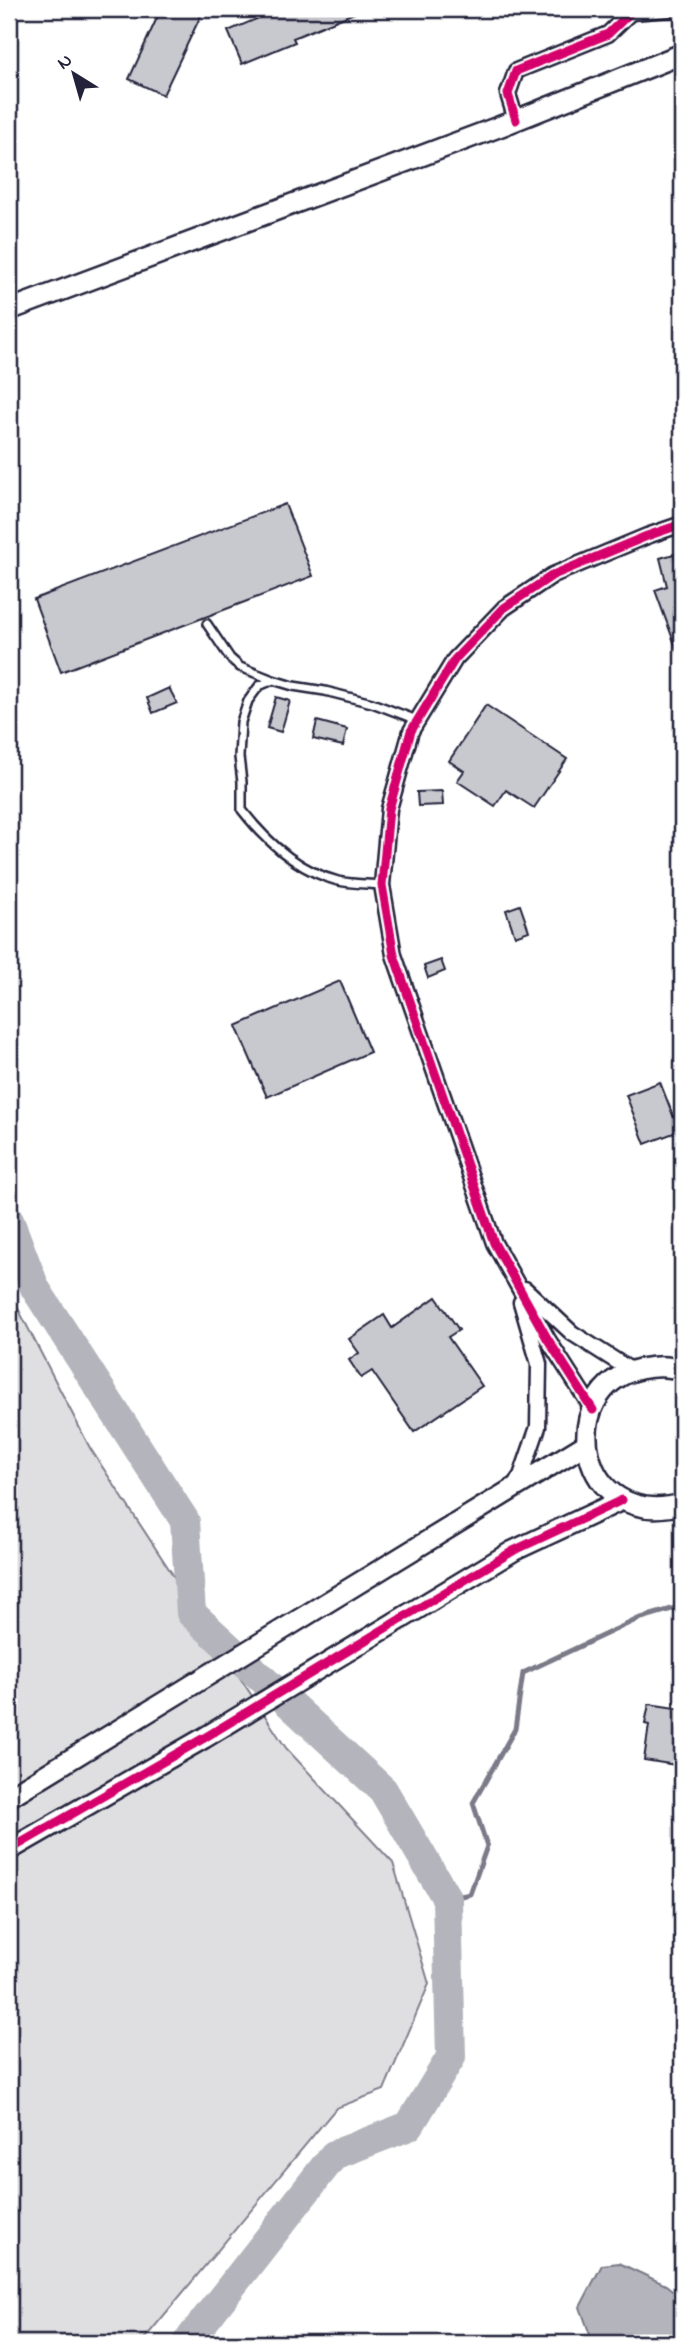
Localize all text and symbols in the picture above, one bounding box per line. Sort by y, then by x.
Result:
north arrow [38,38,108,108]
text: N [52,48,79,77]

